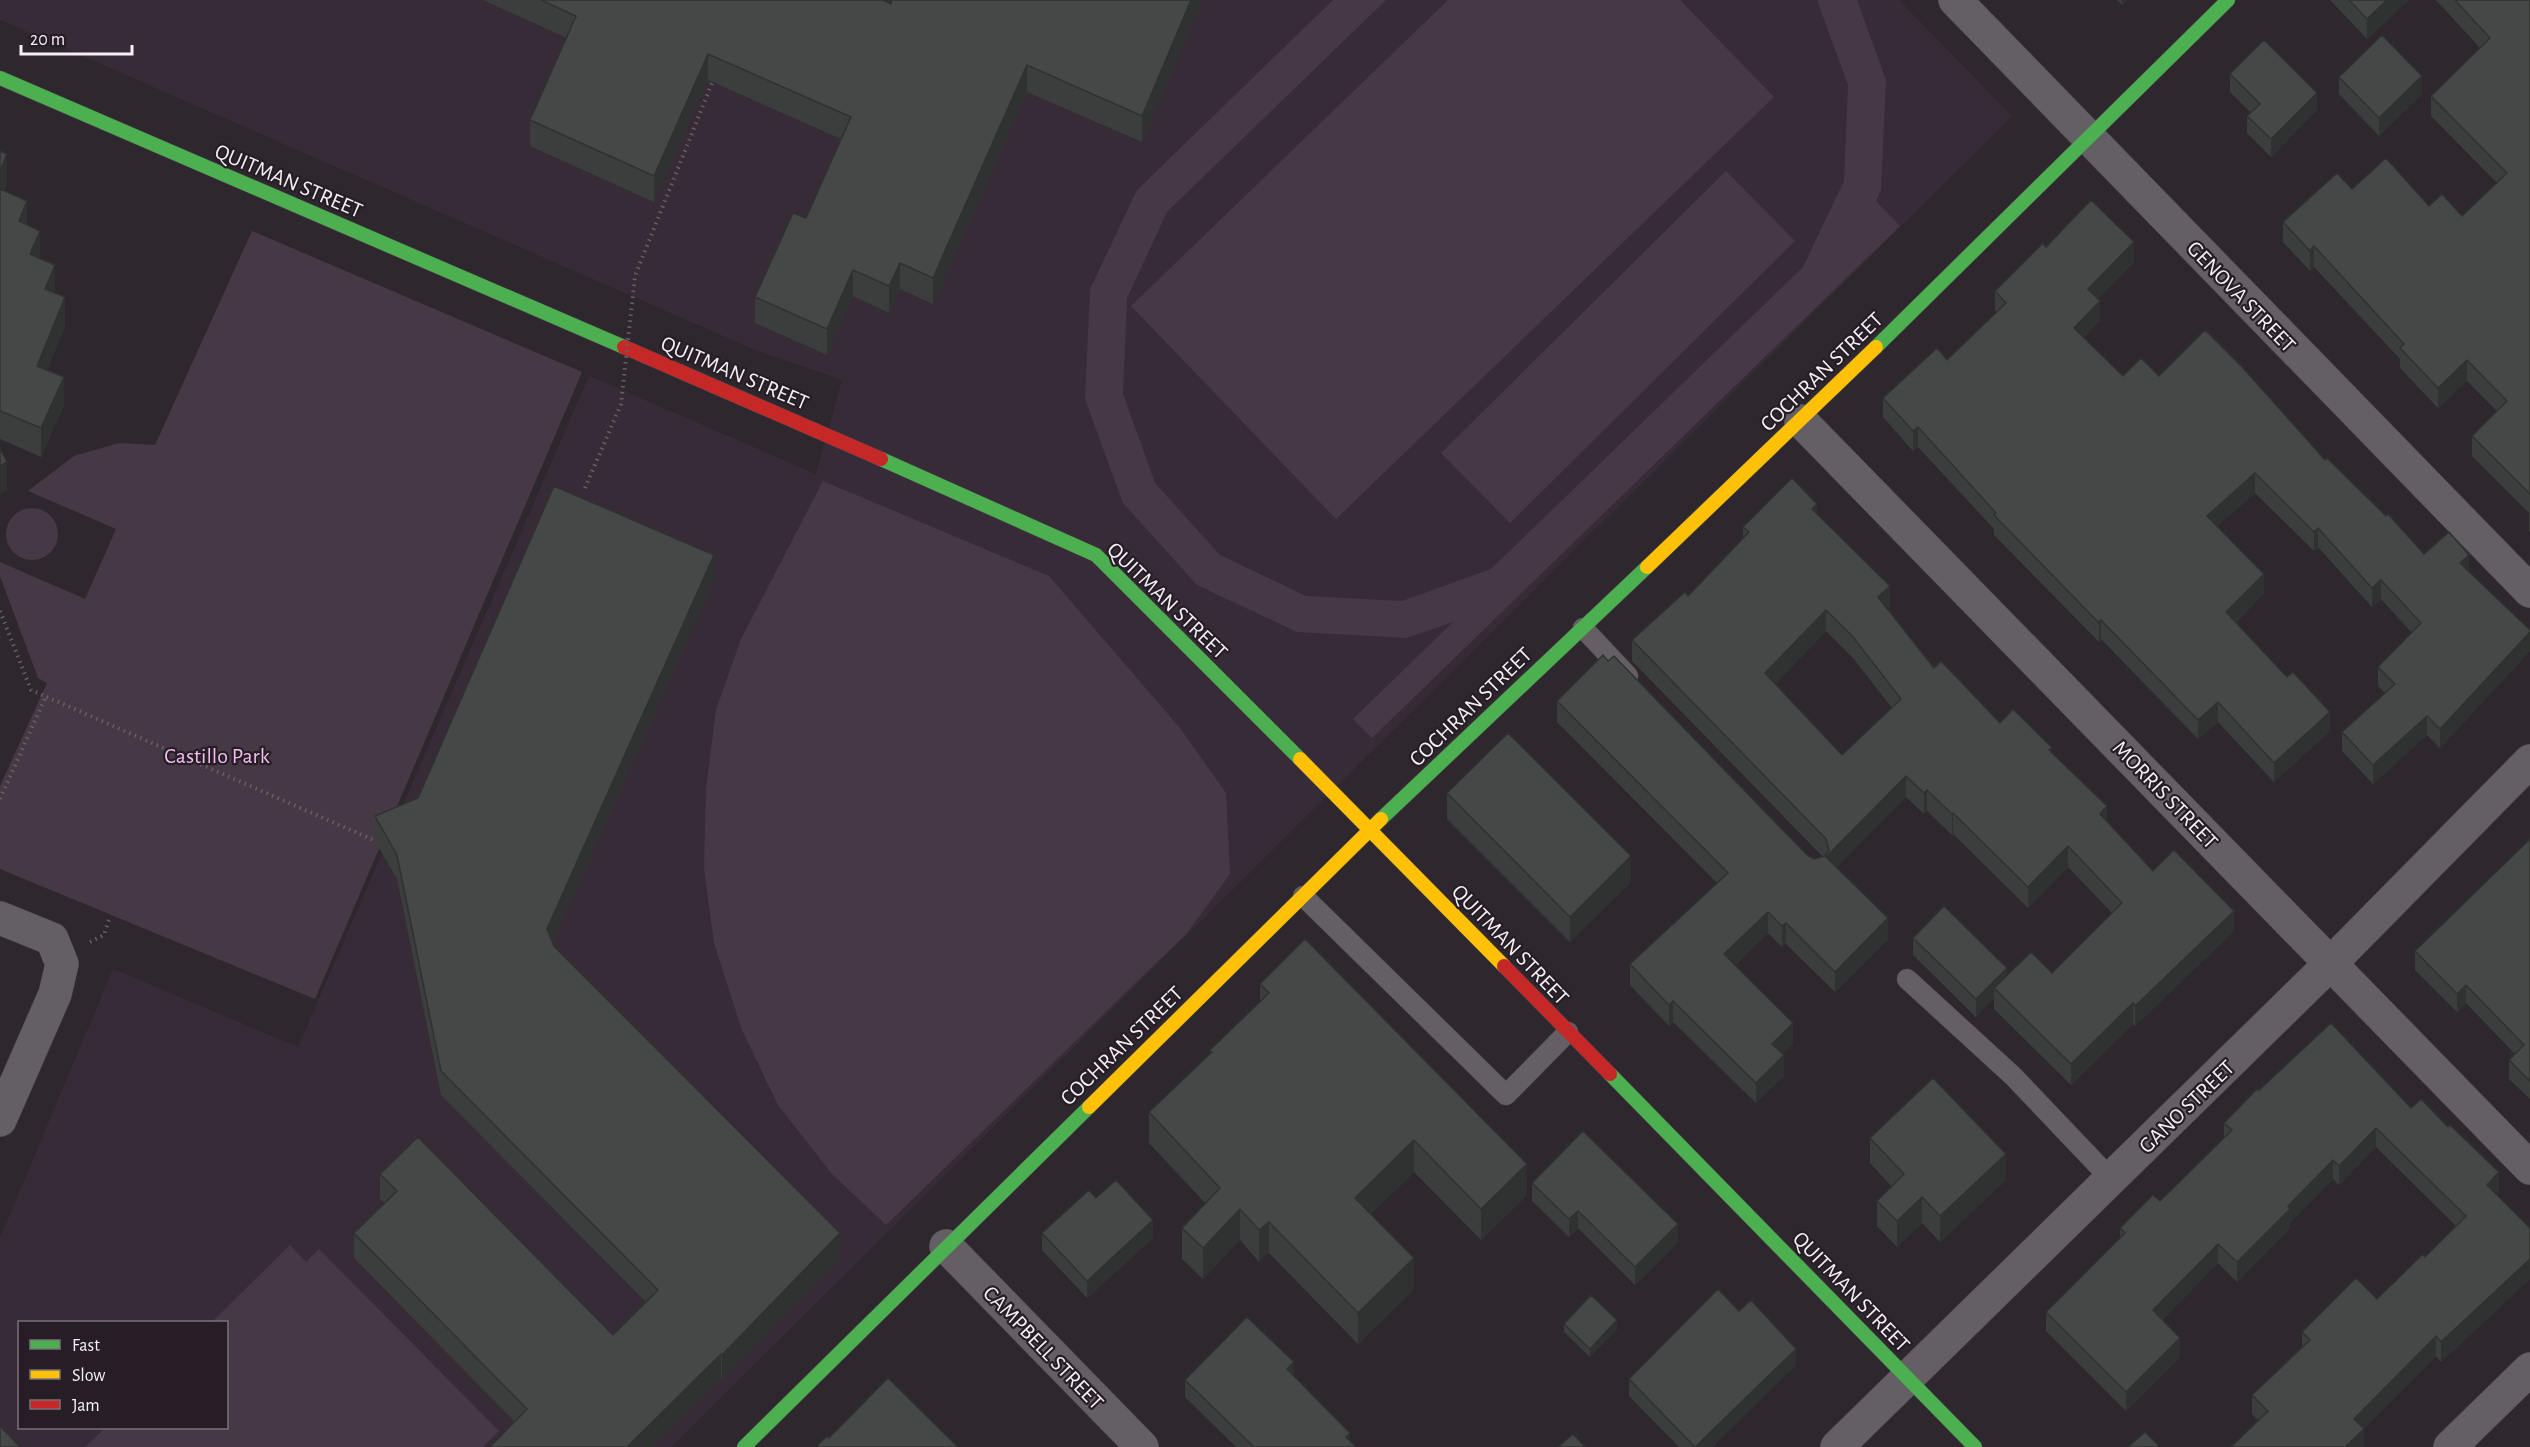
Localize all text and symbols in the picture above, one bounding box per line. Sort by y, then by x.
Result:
scale bar [21,18,132,56]
text: 20 m [30,31,65,49]
street label: QUITMAN STREET [212,140,366,222]
street label: GENOVA STREET [2183,237,2300,357]
street label: COCHRAN STREET [1756,308,1887,435]
street label: QUITMAN STREET [658,332,812,414]
street label: QUITMAN STREET [1103,538,1232,664]
street label: COCHRAN STREET [1405,643,1536,770]
street label: MORRIS STREET [2109,736,2222,853]
park label: Castillo Park [164,745,270,767]
street label: QUITMAN STREET [1448,880,1573,1009]
street label: COCHRAN STREET [1056,982,1187,1109]
street label: GANO STREET [2135,1056,2239,1157]
street label: QUITMAN STREET [1789,1227,1914,1356]
street label: CAMPBELL STREET [979,1282,1108,1414]
legend [18,1321,228,1429]
text: Fast [72,1337,100,1355]
text: Slow [72,1367,105,1385]
text: Jam [72,1397,100,1415]

